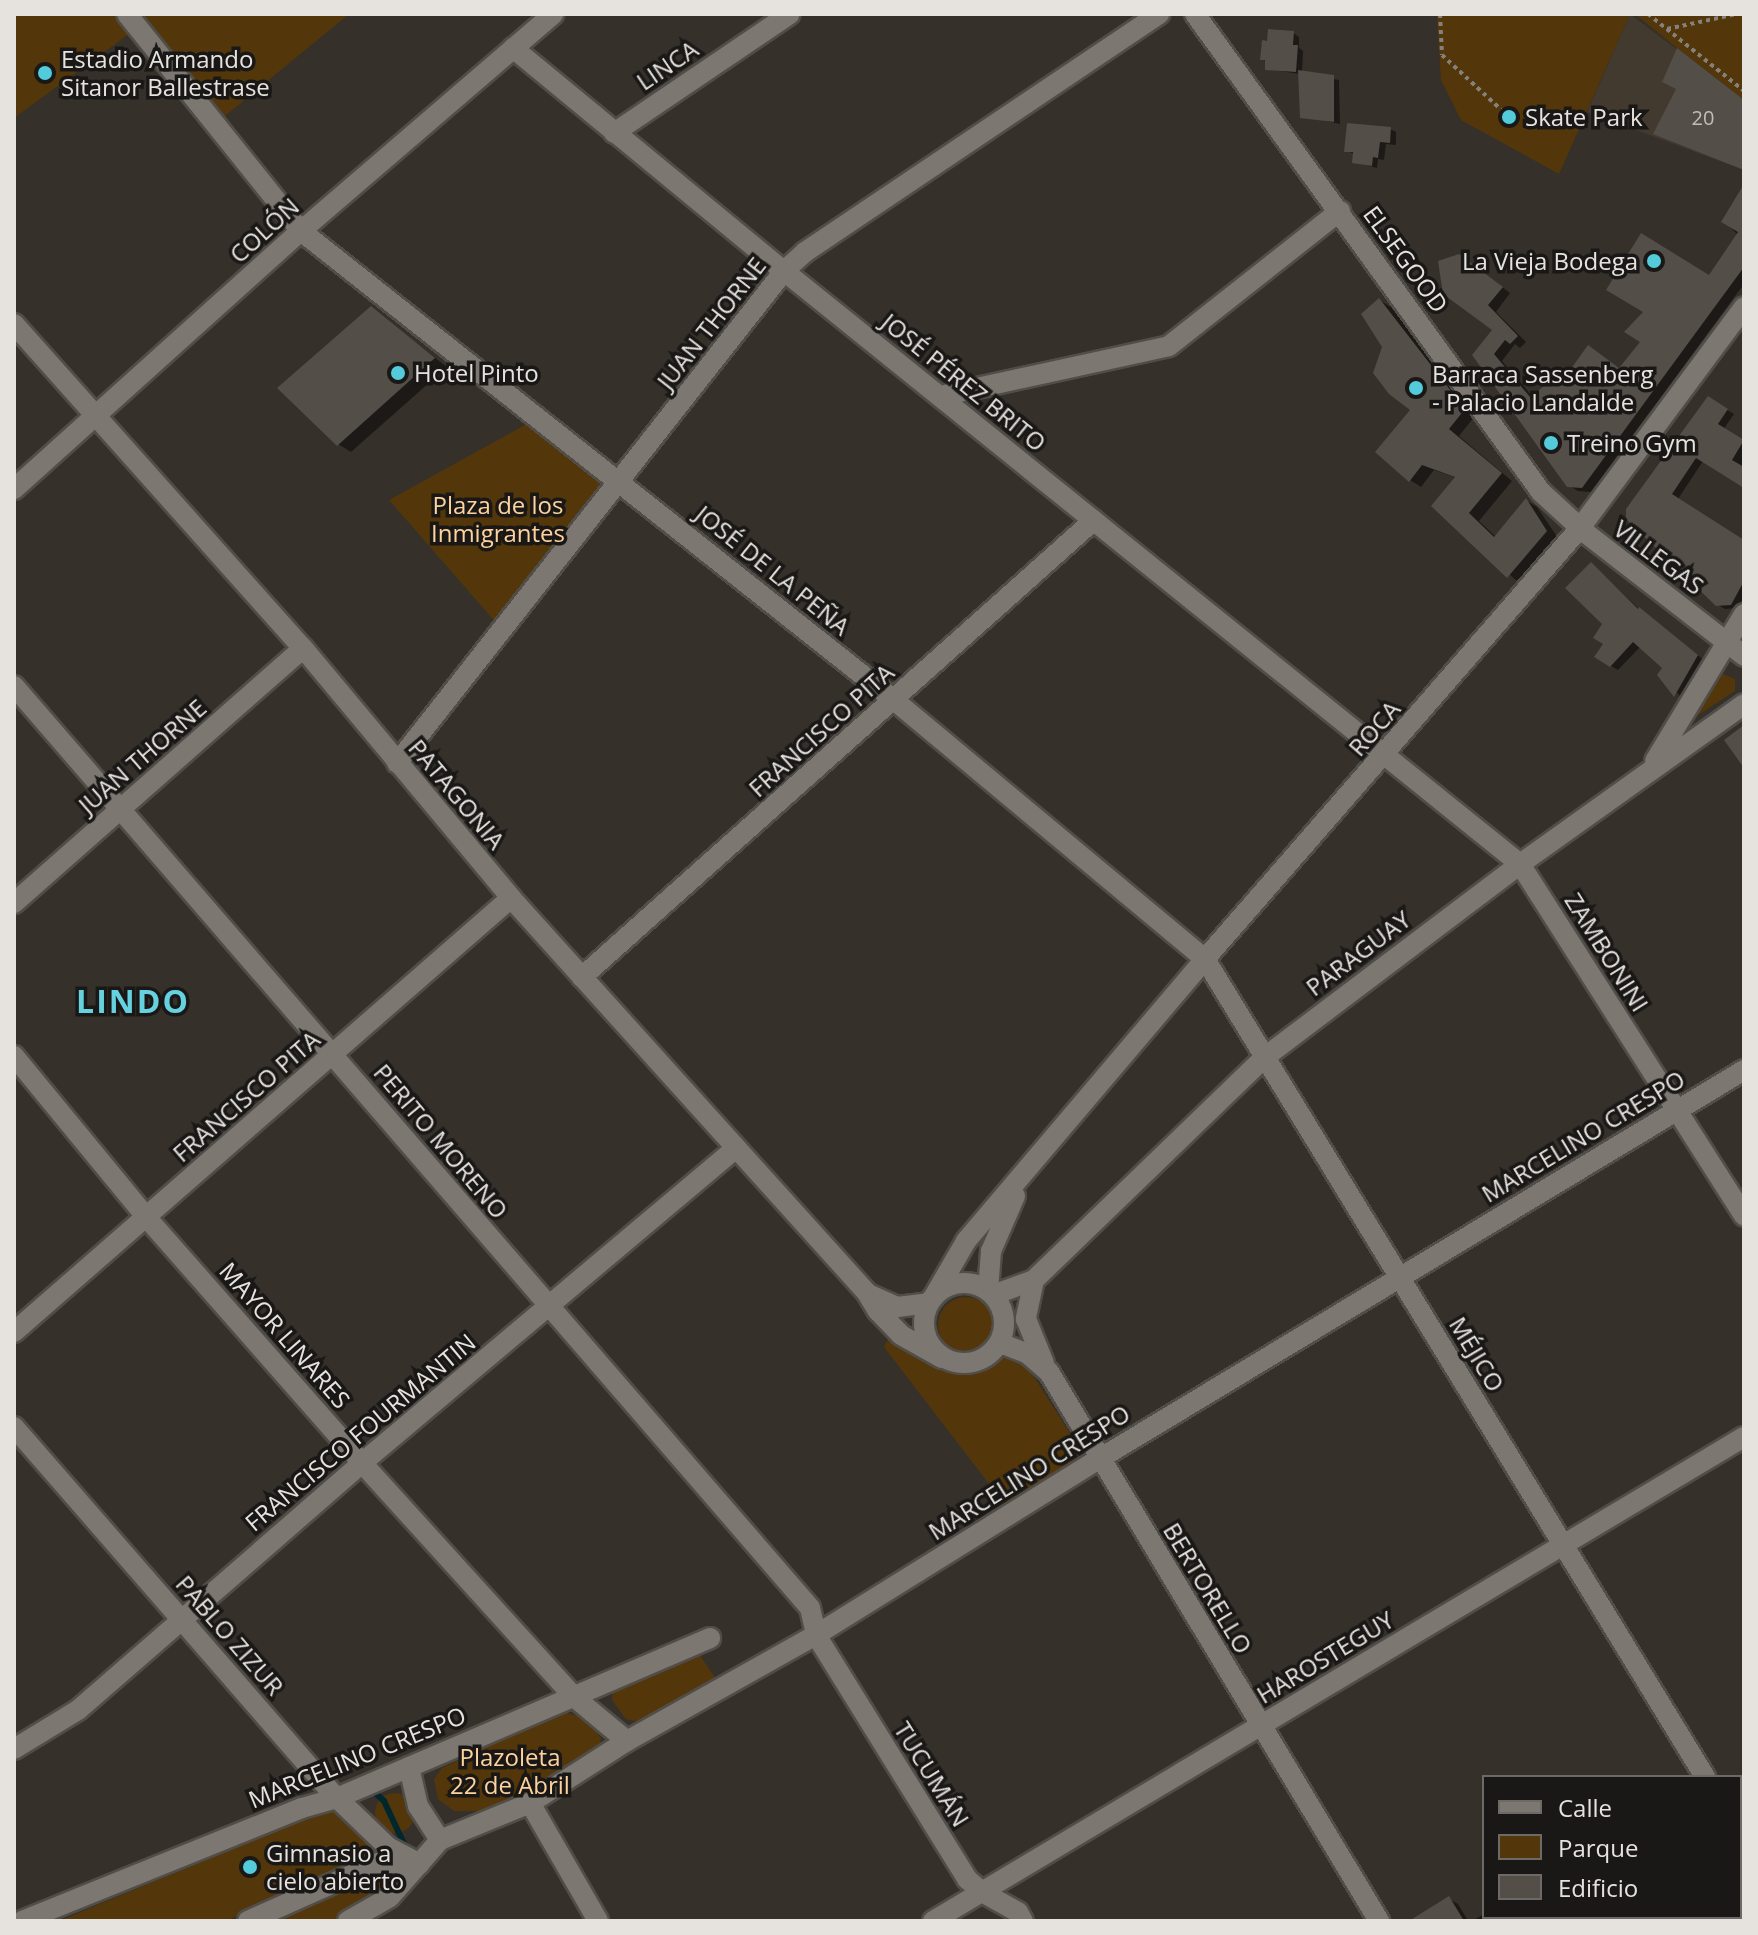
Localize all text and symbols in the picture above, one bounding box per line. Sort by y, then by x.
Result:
street label: LINCA [631,34,703,96]
place label: Estadio Armando Sitanor Ballestrase [61,45,270,101]
marker: Estadio Armando Sitanor Ballestrase [36,64,54,82]
place label: Skate Park [1525,103,1643,131]
house number: 20 [1692,105,1714,129]
marker: Skate Park [1500,108,1518,126]
street label: COLÓN [224,192,304,268]
street label: ELSEGOOD [1358,200,1454,318]
place label: La Vieja Bodega [1462,247,1638,275]
street label: JUAN THORNE [651,251,771,395]
marker: La Vieja Bodega [1645,252,1663,270]
street label: JOSÉ PÉREZ BRITO [876,307,1052,457]
place label: Hotel Pinto [414,359,539,387]
place label: Barraca Sassenberg - Palacio Landalde [1432,360,1653,416]
marker: Hotel Pinto [389,364,407,382]
marker: Barraca Sassenberg - Palacio Landalde [1407,379,1425,397]
place label: Treino Gym [1567,429,1697,457]
marker: Treino Gym [1542,434,1560,452]
park label: Plaza de los Inmigrantes [431,491,565,547]
street label: JOSÉ DE LA PEÑA [690,499,856,641]
street label: VILLEGAS [1608,514,1710,600]
street label: FRANCISCO PITA [743,657,899,803]
street label: JUAN THORNE [72,693,212,819]
street label: ROCA [1342,694,1406,762]
street label: PATAGONIA [403,733,511,855]
street label: ZAMBONINI [1559,887,1655,1017]
street label: PARAGUAY [1300,904,1416,1002]
district label: LINDO [76,982,190,1020]
street label: FRANCISCO PITA [167,1024,325,1168]
street label: PERITO MORENO [368,1058,514,1224]
street label: MARCELINO CRESPO [1476,1064,1690,1208]
street label: MAYOR LINARES [214,1256,356,1414]
street label: MÉJICO [1444,1312,1510,1396]
street label: FRANCISCO FOURMANTIN [239,1327,481,1537]
street label: MARCELINO CRESPO [923,1398,1135,1546]
street label: BERTORELLO [1158,1517,1258,1659]
street label: PABLO ZIZUR [170,1569,290,1701]
street label: HAROSTEGUY [1251,1605,1399,1709]
street label: MARCELINO CRESPO [244,1700,470,1814]
street label: TUCUMÁN [888,1716,976,1832]
park label: Plazoleta 22 de Abril [450,1743,570,1799]
legend [1482,1775,1742,1919]
text: Calle [1558,1791,1612,1824]
text: Parque [1558,1831,1638,1864]
place label: Gimnasio a cielo abierto [266,1839,404,1895]
marker: Gimnasio a cielo abierto [241,1858,259,1876]
text: Edificio [1558,1871,1638,1904]

